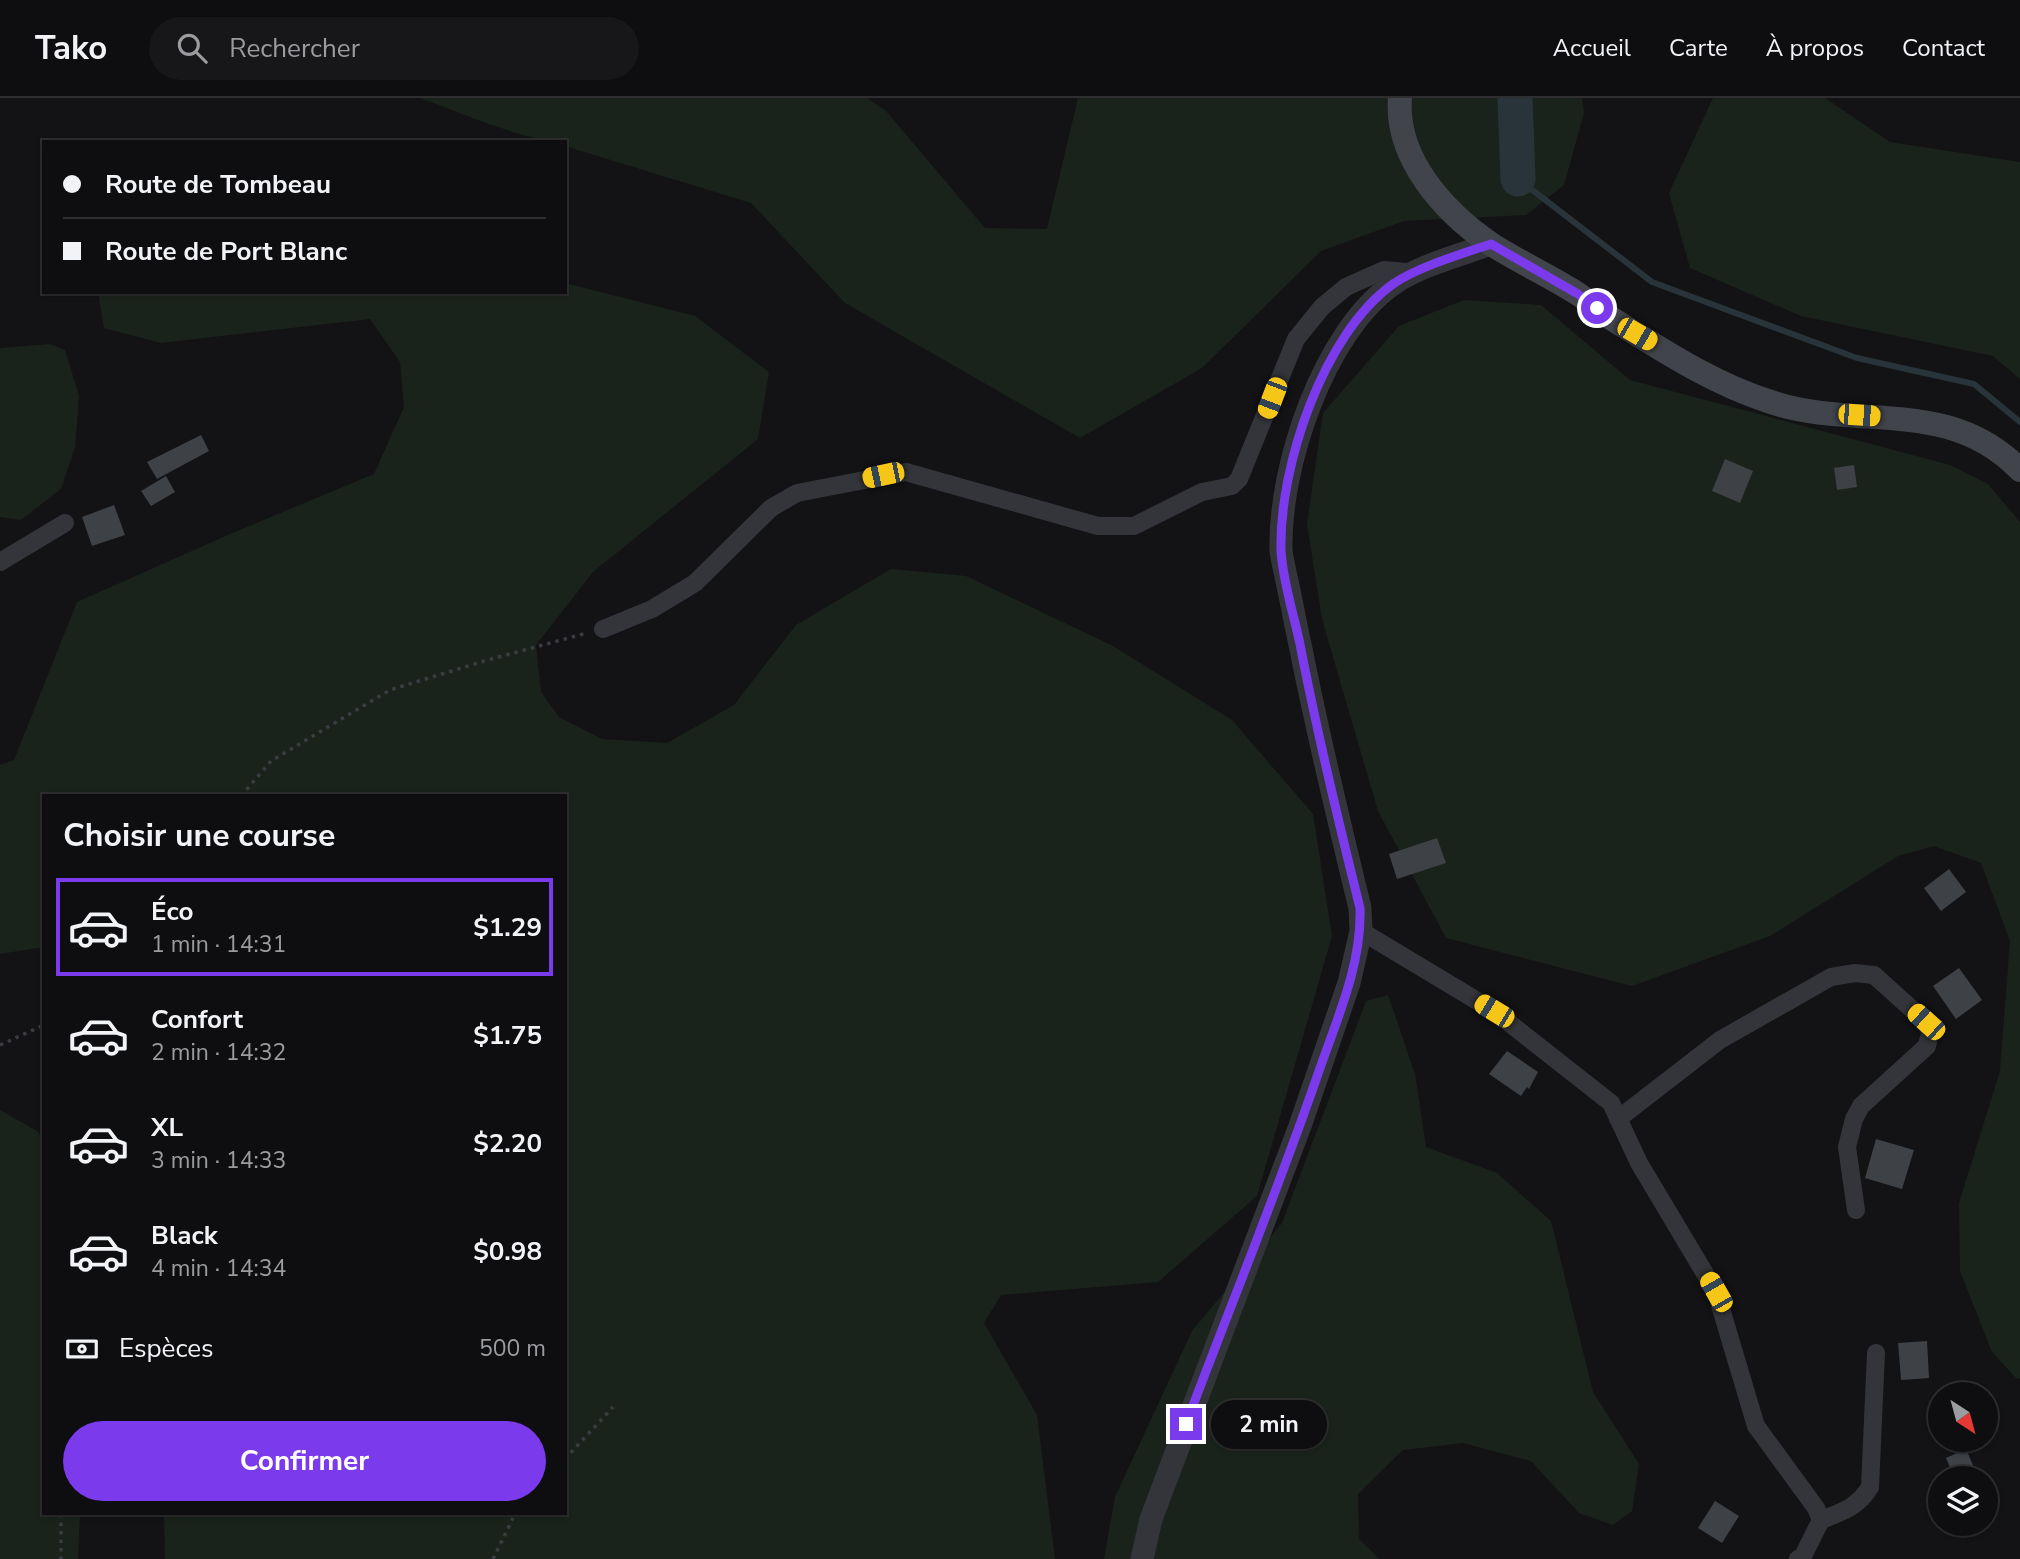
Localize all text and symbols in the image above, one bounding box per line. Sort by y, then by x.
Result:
search box [149,17,639,80]
text: Tako [35,26,107,71]
icon: search [173,29,211,67]
text: Rechercher [229,31,360,66]
text: Accueil [1553,32,1631,64]
text: Carte [1669,32,1728,64]
text: À propos [1766,32,1864,64]
text: Contact [1902,32,1985,64]
text: Route de Tombeau [105,167,331,202]
text: Route de Port Blanc [105,234,347,269]
route start [1581,292,1613,324]
car [1614,314,1661,354]
car [1255,375,1290,421]
car [1838,403,1881,427]
car [861,460,906,490]
text: Choisir une course [63,814,335,857]
text: Éco [151,894,193,929]
icon: car [67,896,130,959]
text: $1.29 [473,910,542,945]
text: 1 min · 14:31 [151,929,286,960]
car [1471,991,1518,1031]
car [1904,1000,1949,1044]
text: Confort [151,1002,243,1037]
icon: car [67,1004,130,1067]
text: $1.75 [473,1018,542,1053]
text: 2 min · 14:32 [151,1037,286,1068]
text: XL [151,1110,183,1145]
icon: car [67,1112,130,1175]
text: $2.20 [473,1126,542,1161]
text: 3 min · 14:33 [151,1145,286,1176]
text: Black [151,1218,218,1253]
icon: car [67,1220,130,1283]
text: $0.98 [473,1234,542,1269]
text: 4 min · 14:34 [151,1253,286,1284]
car [1697,1269,1736,1315]
icon: cash [63,1330,101,1368]
text: Espèces [119,1331,214,1366]
text: 500 m [479,1333,546,1364]
north arrow [1928,1382,1998,1452]
map controls [1928,1382,1998,1536]
callout: 2 min [1210,1400,1326,1448]
route end [1170,1408,1202,1440]
text: 2 min [1239,1409,1299,1440]
button: Confirmer [63,1421,546,1501]
button: layers [1928,1466,1998,1536]

